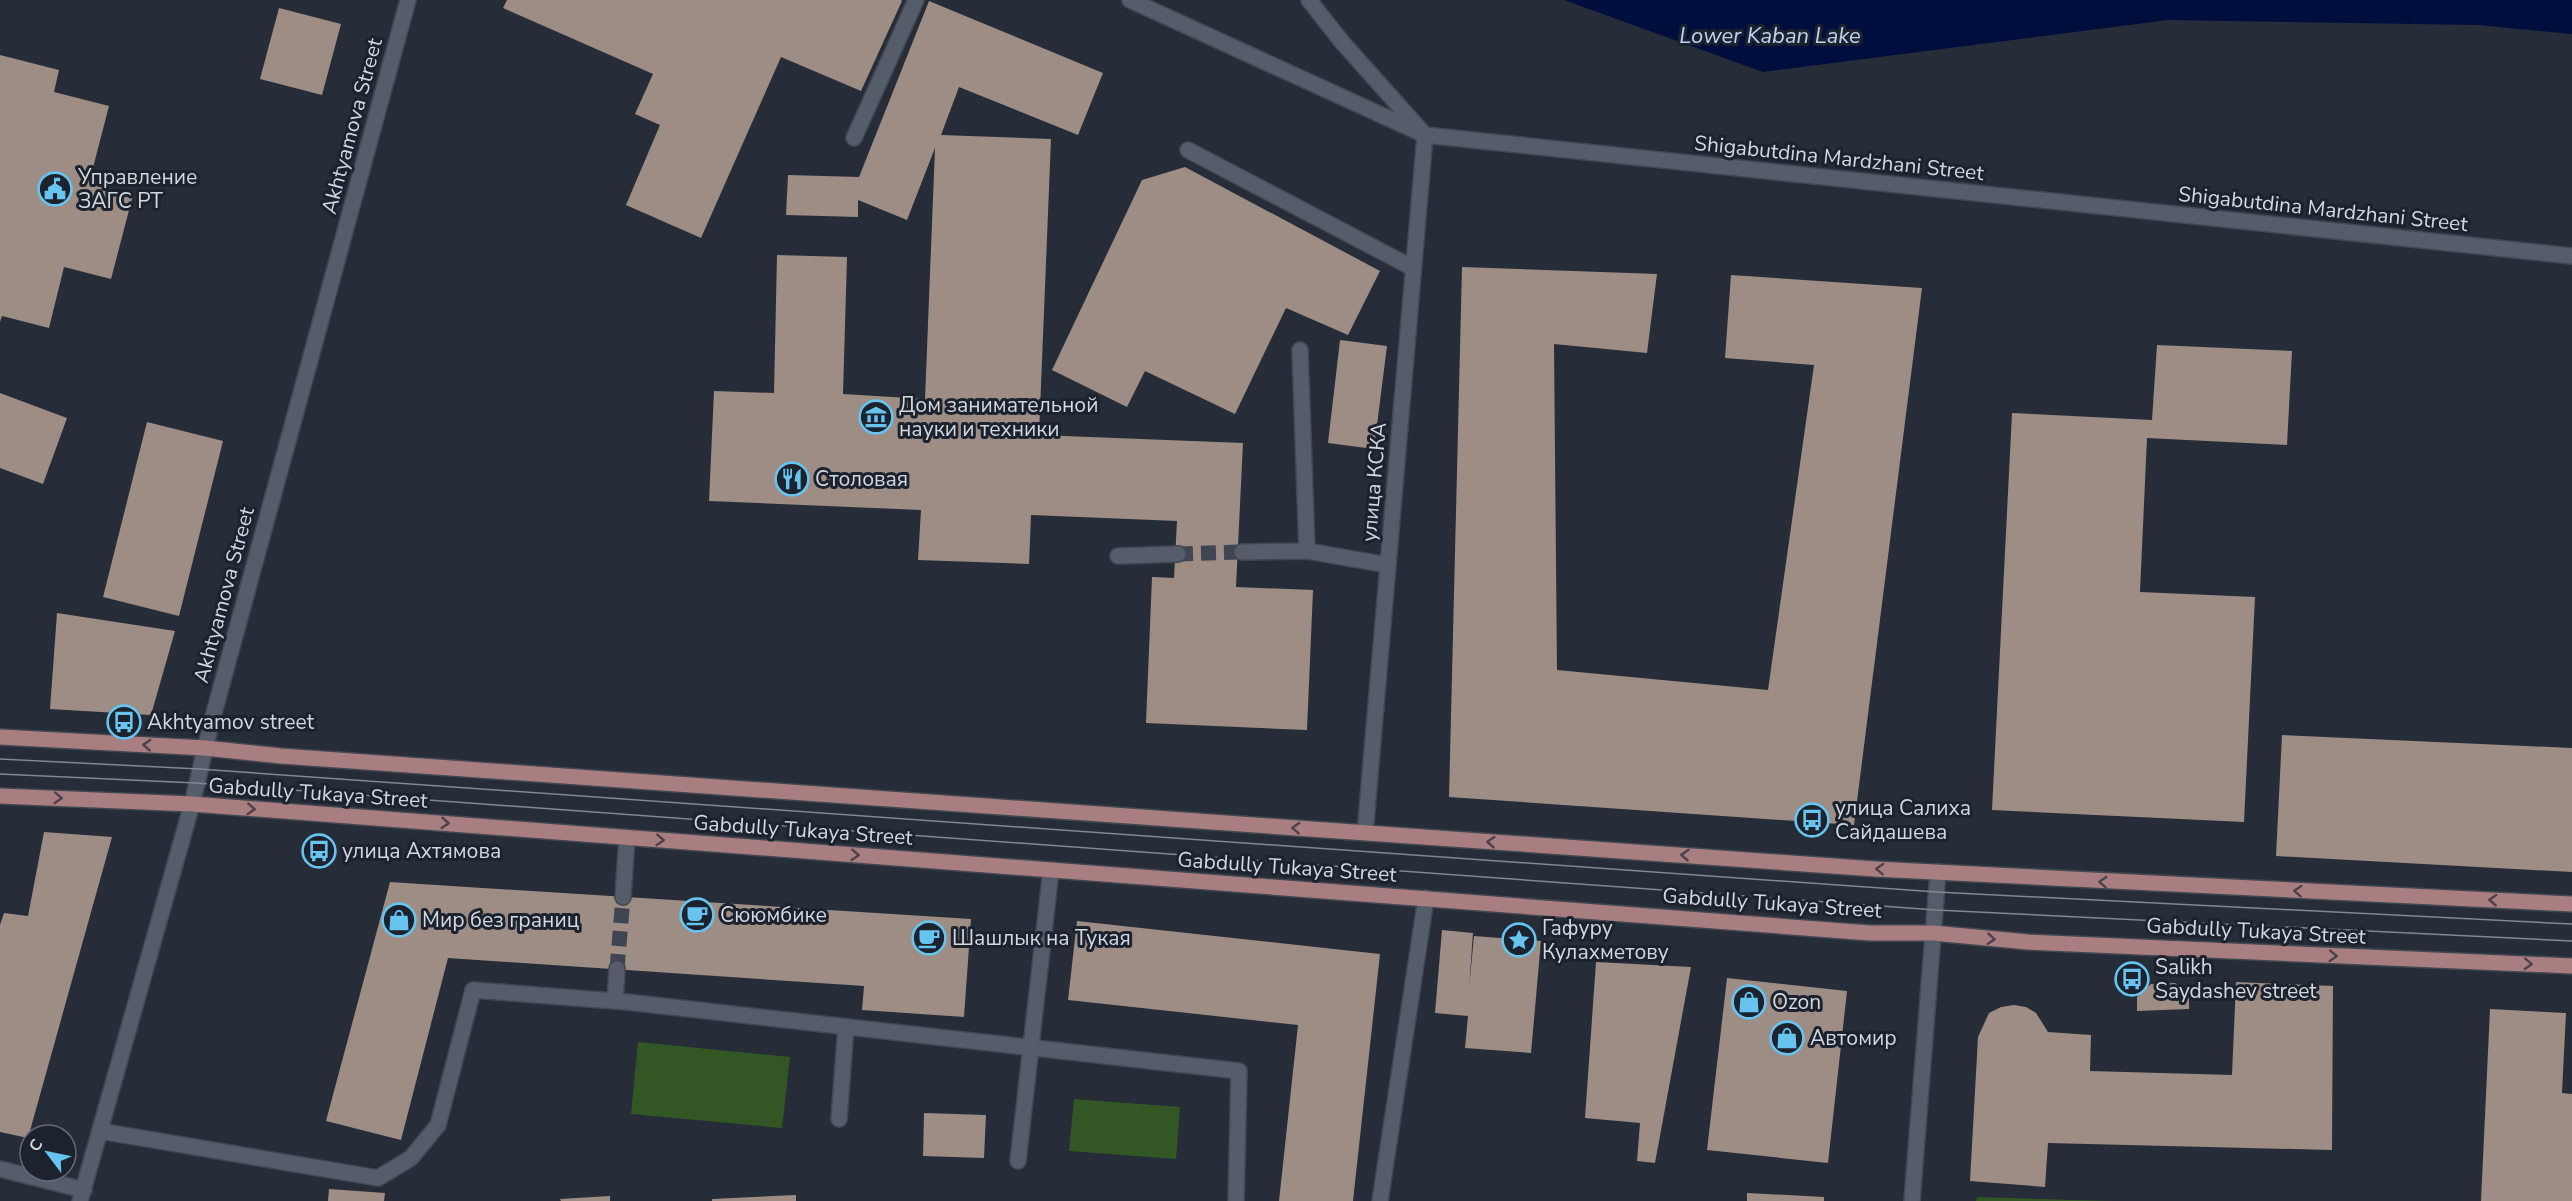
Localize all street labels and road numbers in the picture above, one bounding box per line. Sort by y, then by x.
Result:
street label: Akhtyamova Street [315,34,389,217]
street label: Shigabutdina Mardzhani Street [1693,129,1986,187]
street label: Shigabutdina Mardzhani Street [2177,180,2470,238]
street label: улица КСКА [1355,421,1393,543]
street label: Akhtyamova Street [187,503,261,686]
street label: Gabdully Tukaya Street [207,771,429,815]
street label: Gabdully Tukaya Street [692,808,914,852]
street label: Gabdully Tukaya Street [1176,845,1398,889]
street label: Gabdully Tukaya Street [1661,881,1883,925]
street label: Gabdully Tukaya Street [2146,911,2367,951]

